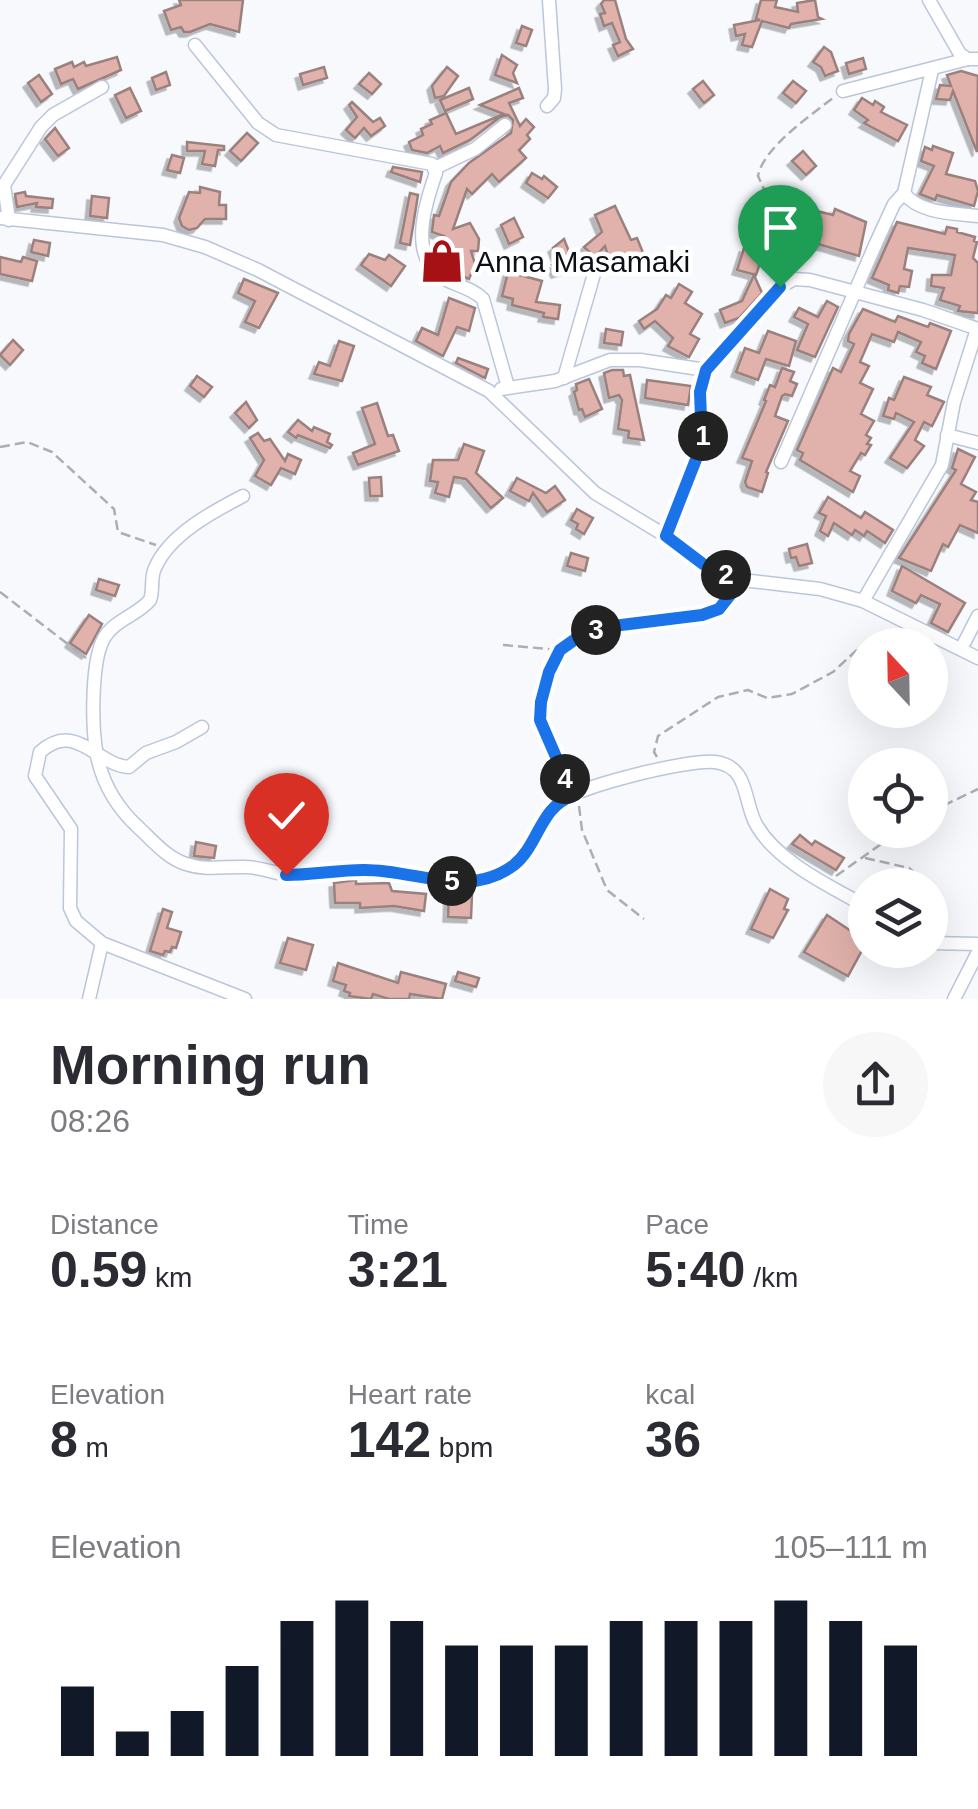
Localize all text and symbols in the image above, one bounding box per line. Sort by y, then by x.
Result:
pin [738,185,823,288]
icon: arrive [753,200,808,255]
shop icon: Anna Masamaki [418,237,466,285]
place label: Anna Masamaki [475,245,690,278]
pin: 1 [678,411,728,461]
text: 1 [695,420,711,451]
pin: 2 [701,550,751,600]
text: 2 [718,559,734,590]
pin: 3 [571,605,621,655]
text: 3 [588,614,604,645]
north arrow [848,628,948,728]
map controls [848,628,948,968]
button: locate [848,748,948,848]
pin: 4 [540,754,590,804]
text: 4 [557,763,573,794]
pin [244,773,329,876]
icon: check [259,788,314,843]
pin: 5 [427,856,477,906]
text: 5 [444,865,460,896]
button: layers [848,868,948,968]
button: share [823,1032,928,1137]
text: Morning run [50,1034,371,1096]
text: 08:26 [50,1103,130,1139]
text: Distance [50,1209,159,1240]
text: Time [348,1209,409,1240]
text: Pace [645,1209,709,1240]
text: 0.59 [50,1242,147,1298]
text: 3:21 [348,1242,448,1298]
text: 5:40 [645,1242,745,1298]
text: km [147,1262,192,1293]
text: /km [745,1262,798,1293]
text: Elevation [50,1379,165,1410]
text: Heart rate [348,1379,472,1410]
text: kcal [645,1379,695,1410]
text: 8 [50,1412,78,1468]
text: 142 [348,1412,431,1468]
text: 36 [645,1412,701,1468]
text: m [78,1432,109,1463]
text: bpm [431,1432,493,1463]
text: Elevation [50,1529,182,1565]
text: 105–111 m [773,1529,928,1565]

